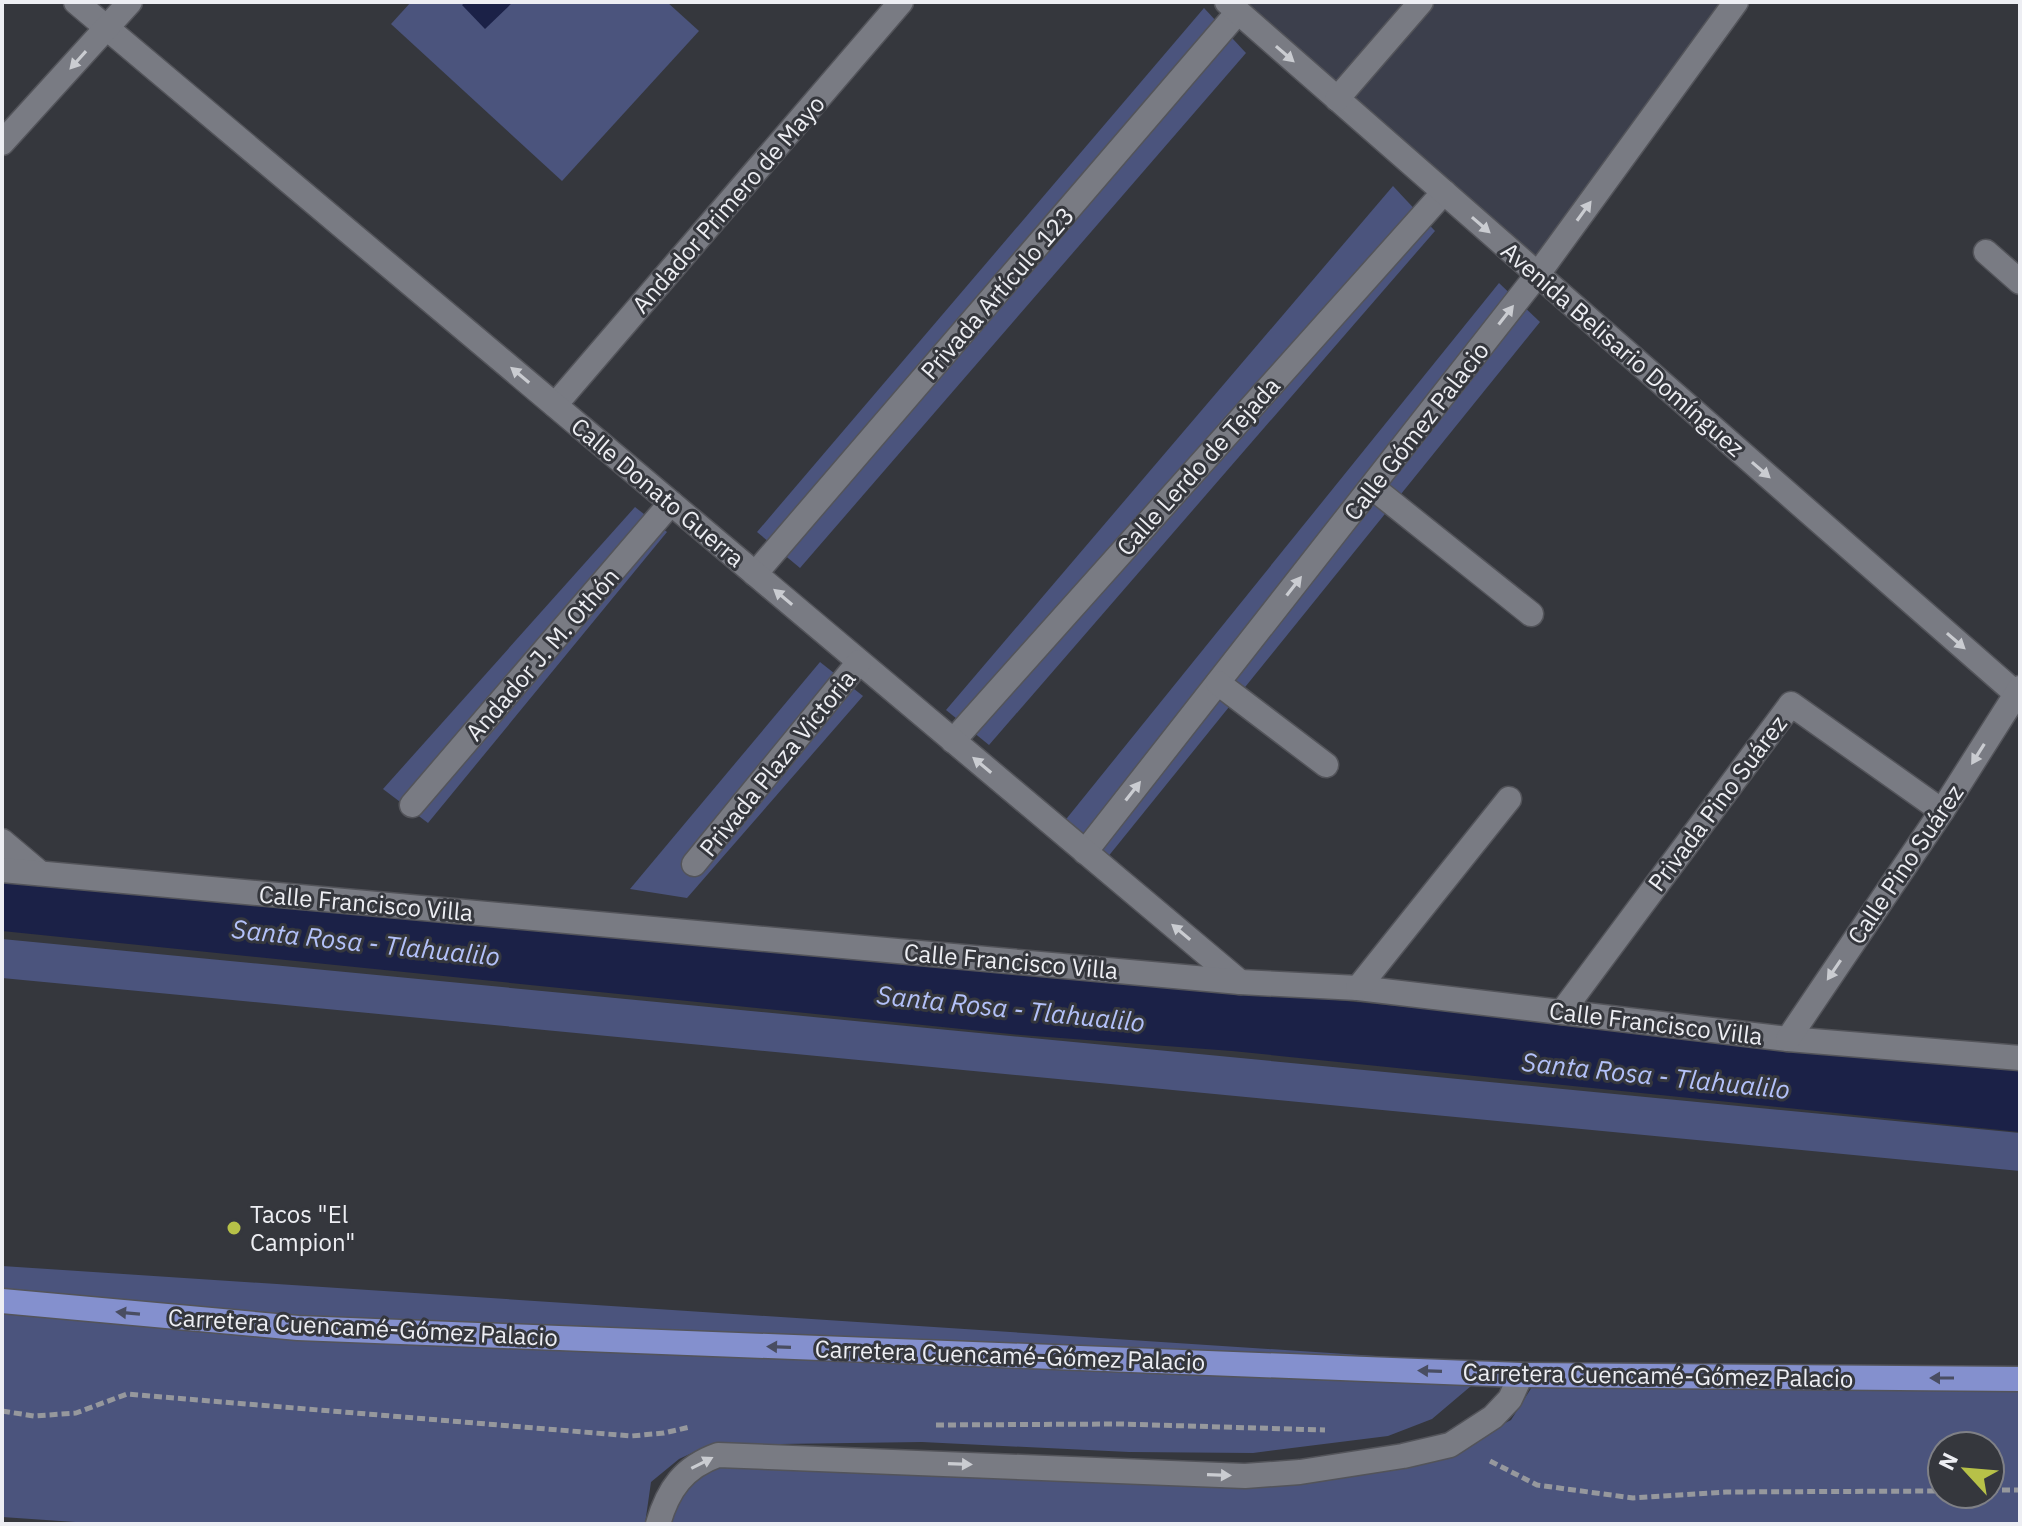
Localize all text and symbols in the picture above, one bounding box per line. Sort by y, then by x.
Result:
one-way arrow [1276,44,1295,62]
one-way arrow [69,50,87,69]
street label: Andador Primero de Mayo [624,88,832,320]
street label: Privada Artículo 123 [913,200,1081,386]
one-way arrow [1576,201,1591,222]
one-way arrow [1472,215,1491,233]
street label: Avenida Belisario Domínguez [1495,235,1751,463]
one-way arrow [1498,305,1514,325]
street label: Calle Gómez Palacio [1336,335,1496,527]
one-way arrow [510,367,530,384]
street label: Calle Lerdo de Tejada [1109,370,1287,562]
street label: Calle Donato Guerra [565,410,751,574]
one-way arrow [1750,461,1770,478]
street label: Andador J. M. Othón [458,561,626,747]
one-way arrow [1285,576,1302,596]
one-way arrow [773,589,793,606]
one-way arrow [1946,632,1966,649]
street label: Privada Plaza Victoria [692,663,862,863]
street label: Privada Pino Suárez [1640,709,1794,897]
one-way arrow [1971,743,1985,765]
one-way arrow [972,757,992,774]
street label: Calle Pino Suárez [1840,778,1970,950]
one-way arrow [1125,781,1141,801]
street label: Calle Francisco Villa [258,878,475,928]
water label: Santa Rosa - Tlahualilo [230,911,502,973]
one-way arrow [1171,924,1191,941]
street label: Calle Francisco Villa [903,936,1120,986]
one-way arrow [1827,960,1842,981]
water label: Santa Rosa - Tlahualilo [875,977,1147,1039]
street label: Calle Francisco Villa [1547,994,1765,1052]
water label: Santa Rosa - Tlahualilo [1520,1044,1792,1106]
place label: Tacos "El Campion" [250,1198,355,1258]
marker: Tacos "El Campion" [225,1219,243,1237]
street label: Carretera Cuencamé-Gómez Palacio [167,1301,559,1353]
one-way arrow [115,1306,140,1319]
street label: Carretera Cuencamé-Gómez Palacio [814,1332,1206,1378]
one-way arrow [766,1340,791,1353]
street label: Carretera Cuencamé-Gómez Palacio [1462,1356,1854,1394]
one-way arrow [1417,1365,1442,1378]
one-way arrow [1929,1372,1954,1384]
north arrow [1926,1430,2006,1510]
text: N [1931,1447,1964,1475]
one-way arrow [690,1456,713,1469]
one-way arrow [948,1457,973,1470]
one-way arrow [1207,1468,1232,1481]

